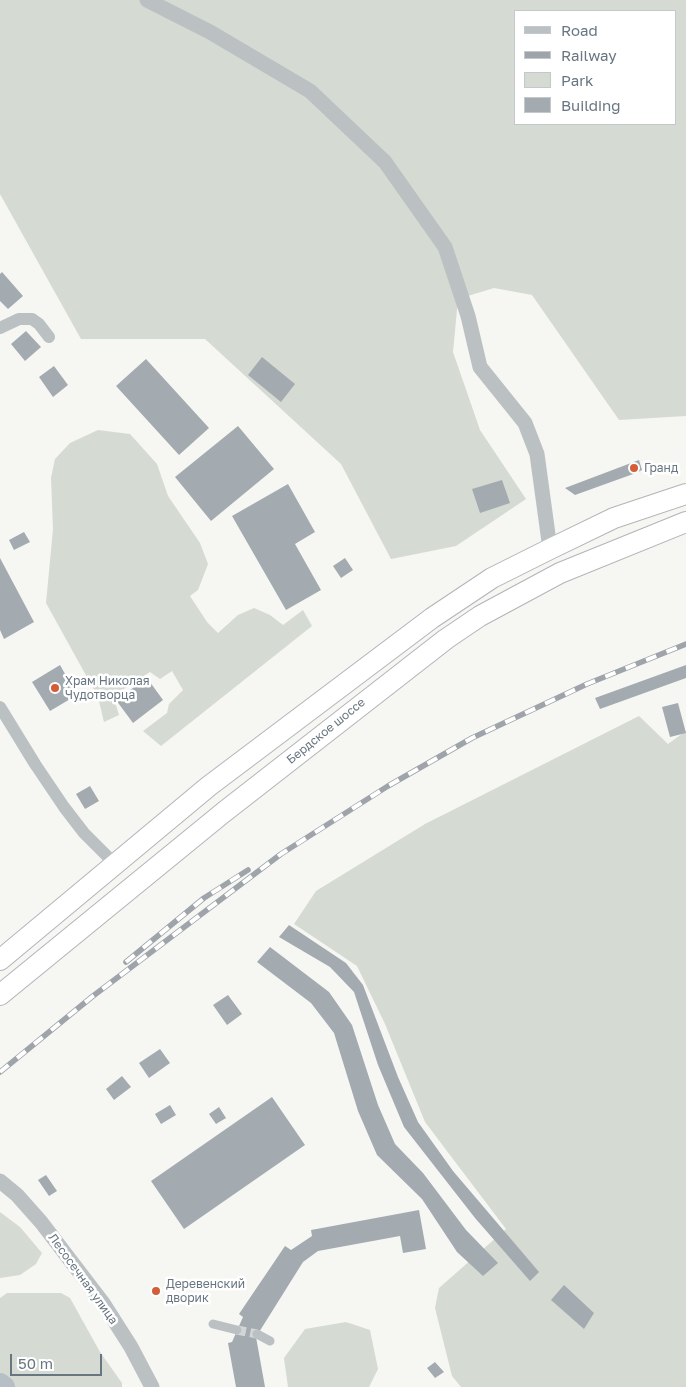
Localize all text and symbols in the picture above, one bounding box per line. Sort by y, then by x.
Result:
legend [514,10,676,125]
text: Road [561,21,598,39]
text: Railway [561,46,617,64]
text: Park [561,71,593,89]
text: Building [561,96,621,114]
place label: Гранд [644,461,678,475]
marker: Гранд [628,462,640,474]
place label: Храм Николая Чудотворца [65,674,150,702]
marker: Храм Николая Чудотворца [49,682,61,694]
street label: Бердское шоссе [284,695,368,767]
street label: Лесосечная улица [45,1231,121,1327]
place label: Деревенский дворик [166,1277,245,1305]
marker: Деревенский дворик [150,1285,162,1297]
scale bar [12,1344,105,1376]
text: 50 m [18,1354,53,1372]

